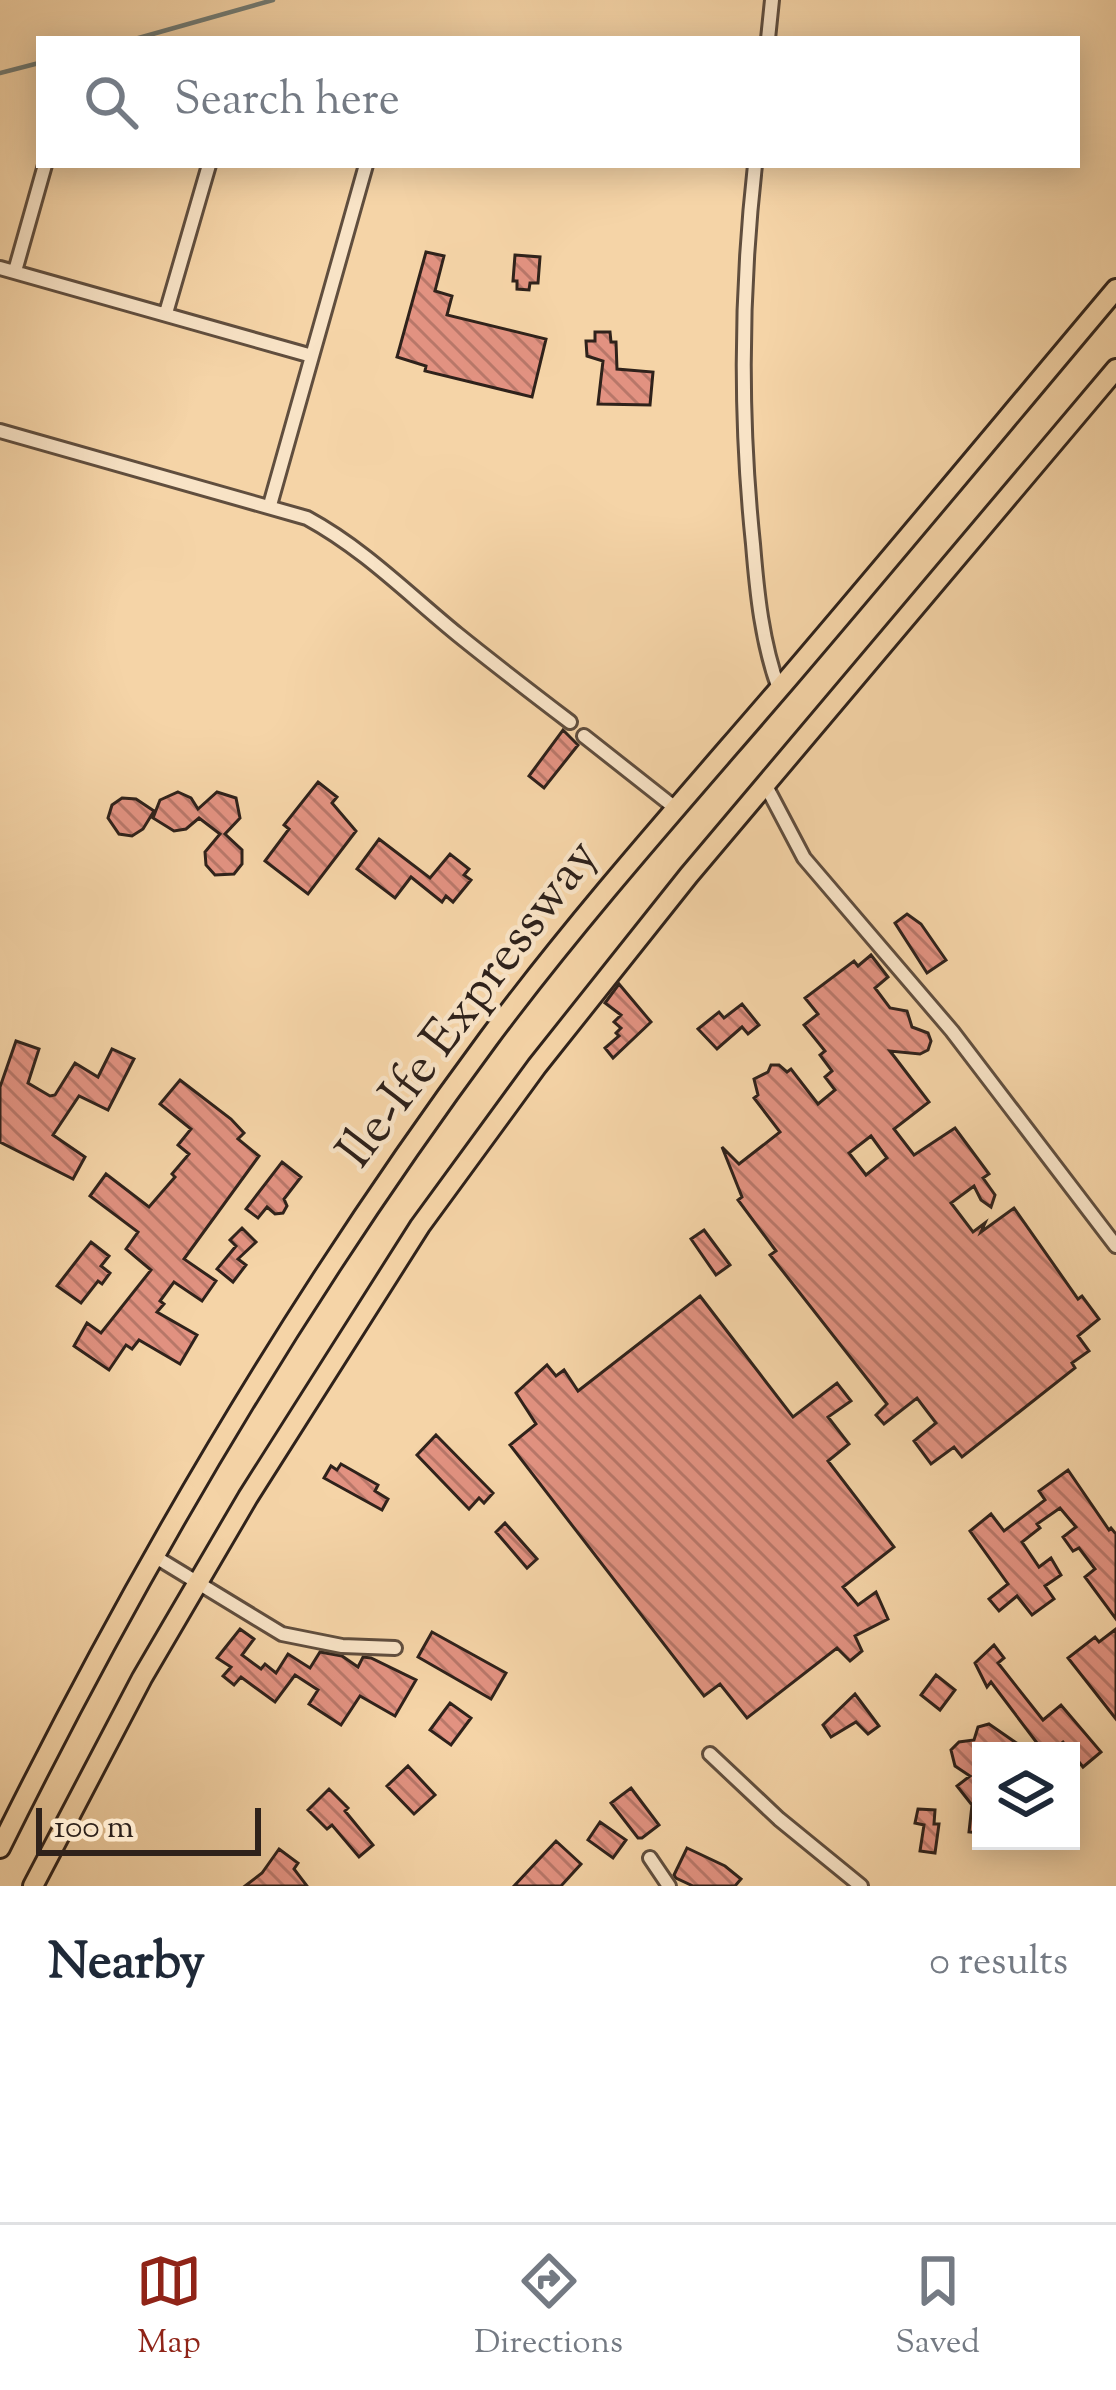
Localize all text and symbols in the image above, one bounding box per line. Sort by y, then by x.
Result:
search box [36,36,1080,168]
icon: search [78,69,144,135]
text: Search here [174,70,400,135]
street label: Ile-Ife Expressway [322,825,618,1185]
map controls [972,1742,1080,1850]
button: layers [972,1742,1080,1850]
scale bar [36,1802,261,1855]
text: 100 m [54,1805,134,1853]
text: Nearby [48,1928,205,2001]
text: 0 results [929,1936,1068,1992]
tab: Map [136,2248,202,2368]
tab: Directions [474,2248,623,2368]
tab: Saved [895,2248,980,2368]

